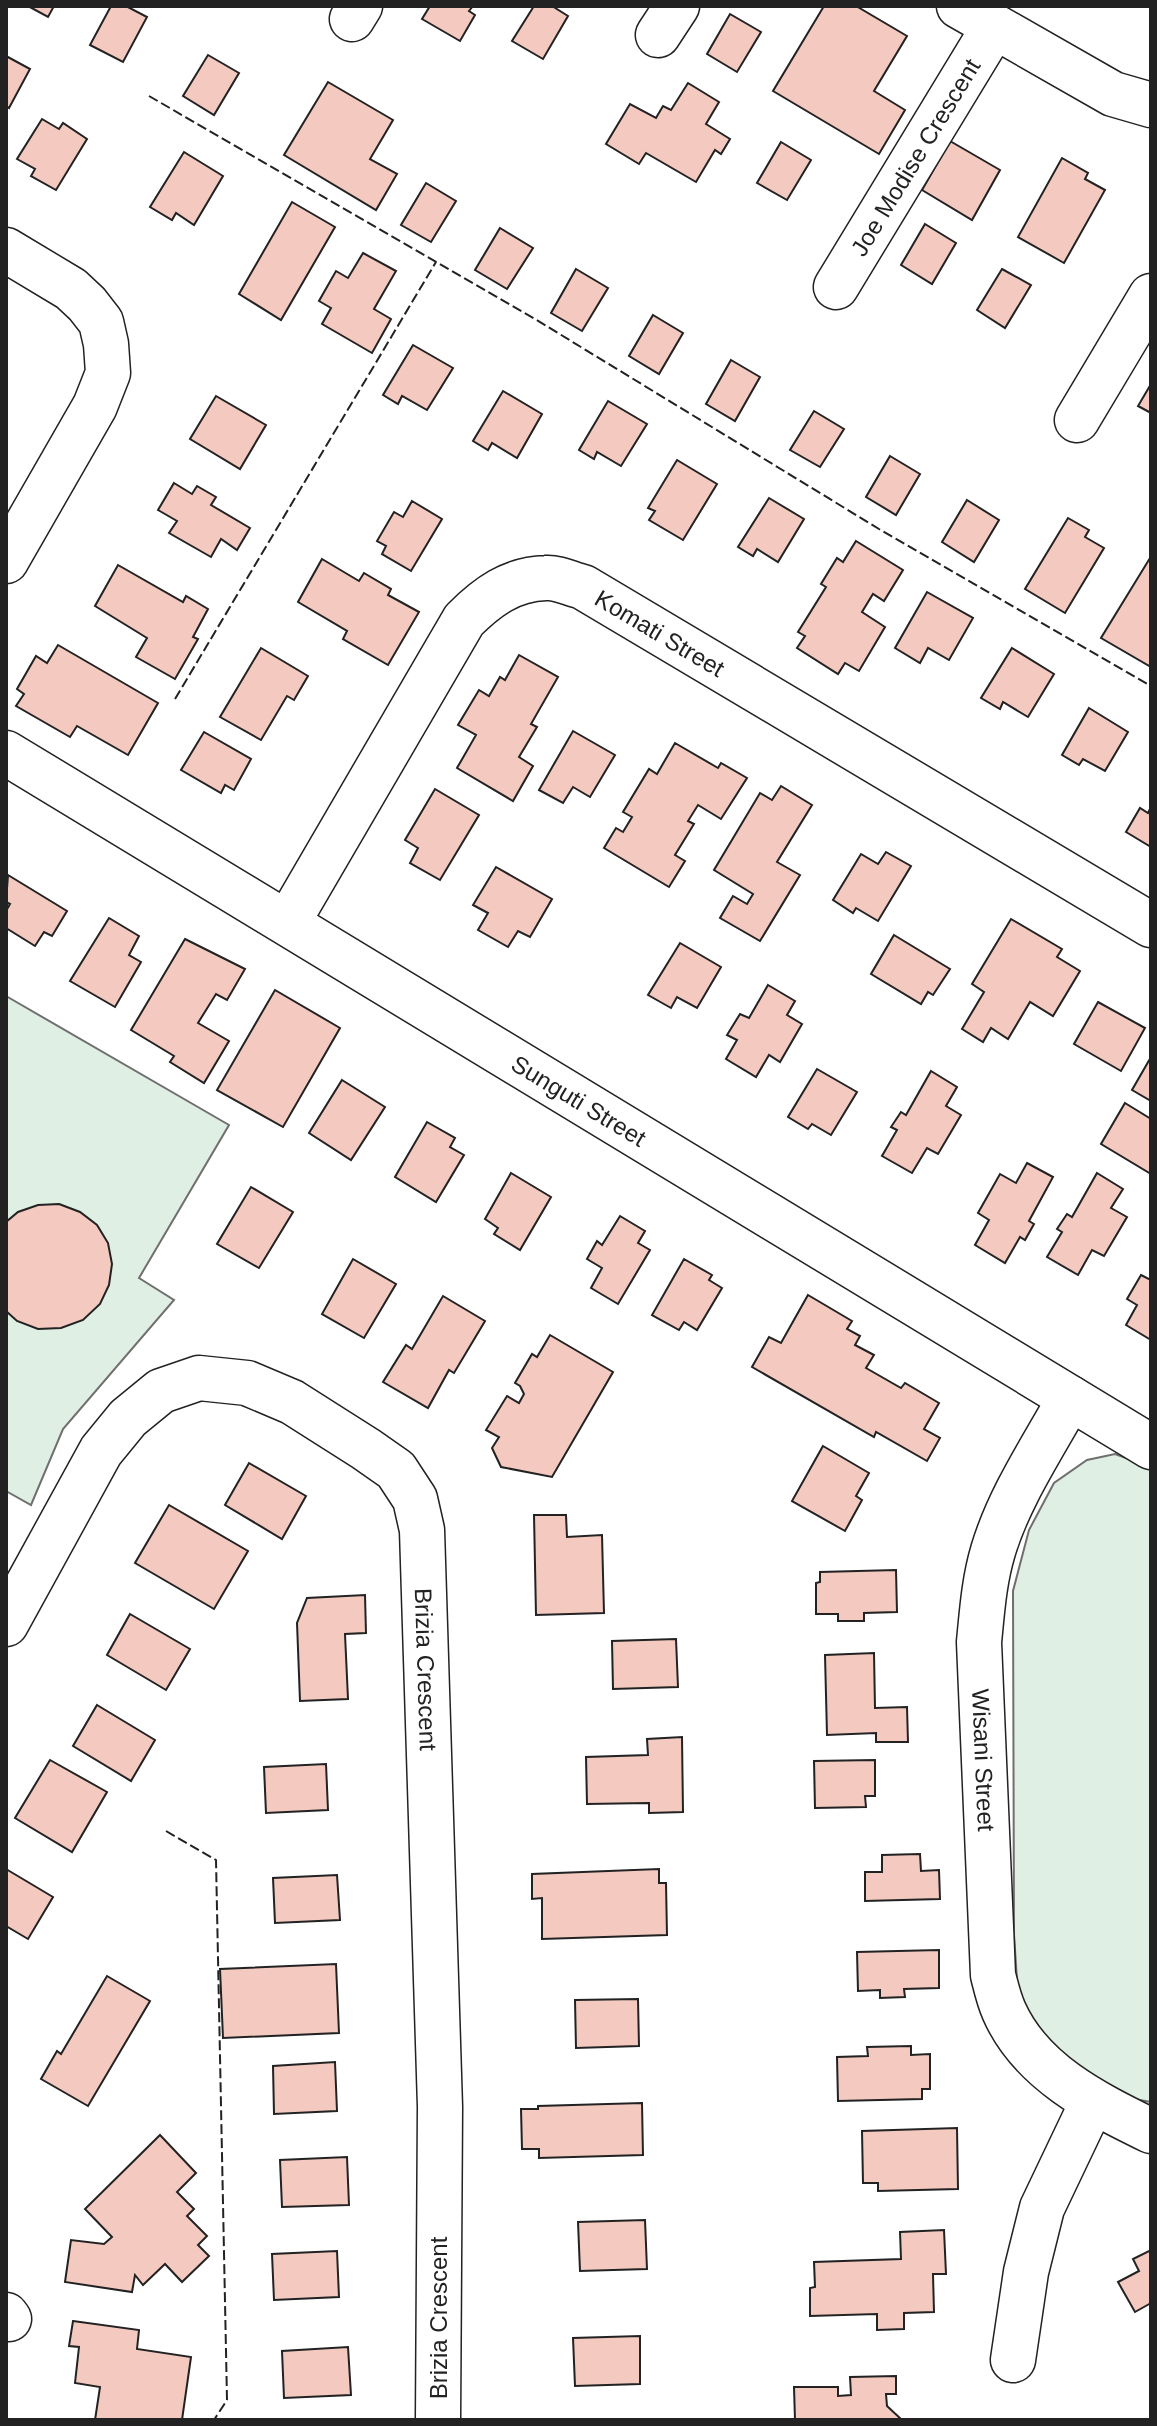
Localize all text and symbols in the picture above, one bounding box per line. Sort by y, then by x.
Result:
street label: Joe Modise Crescent [845,53,985,261]
street label: Komati Street [591,584,730,682]
street label: Sunguti Street [507,1049,651,1151]
street label: Brizia Crescent [410,1587,442,1751]
street label: Wisani Street [967,1688,1000,1832]
street label: Brizia Crescent [425,2236,452,2399]

